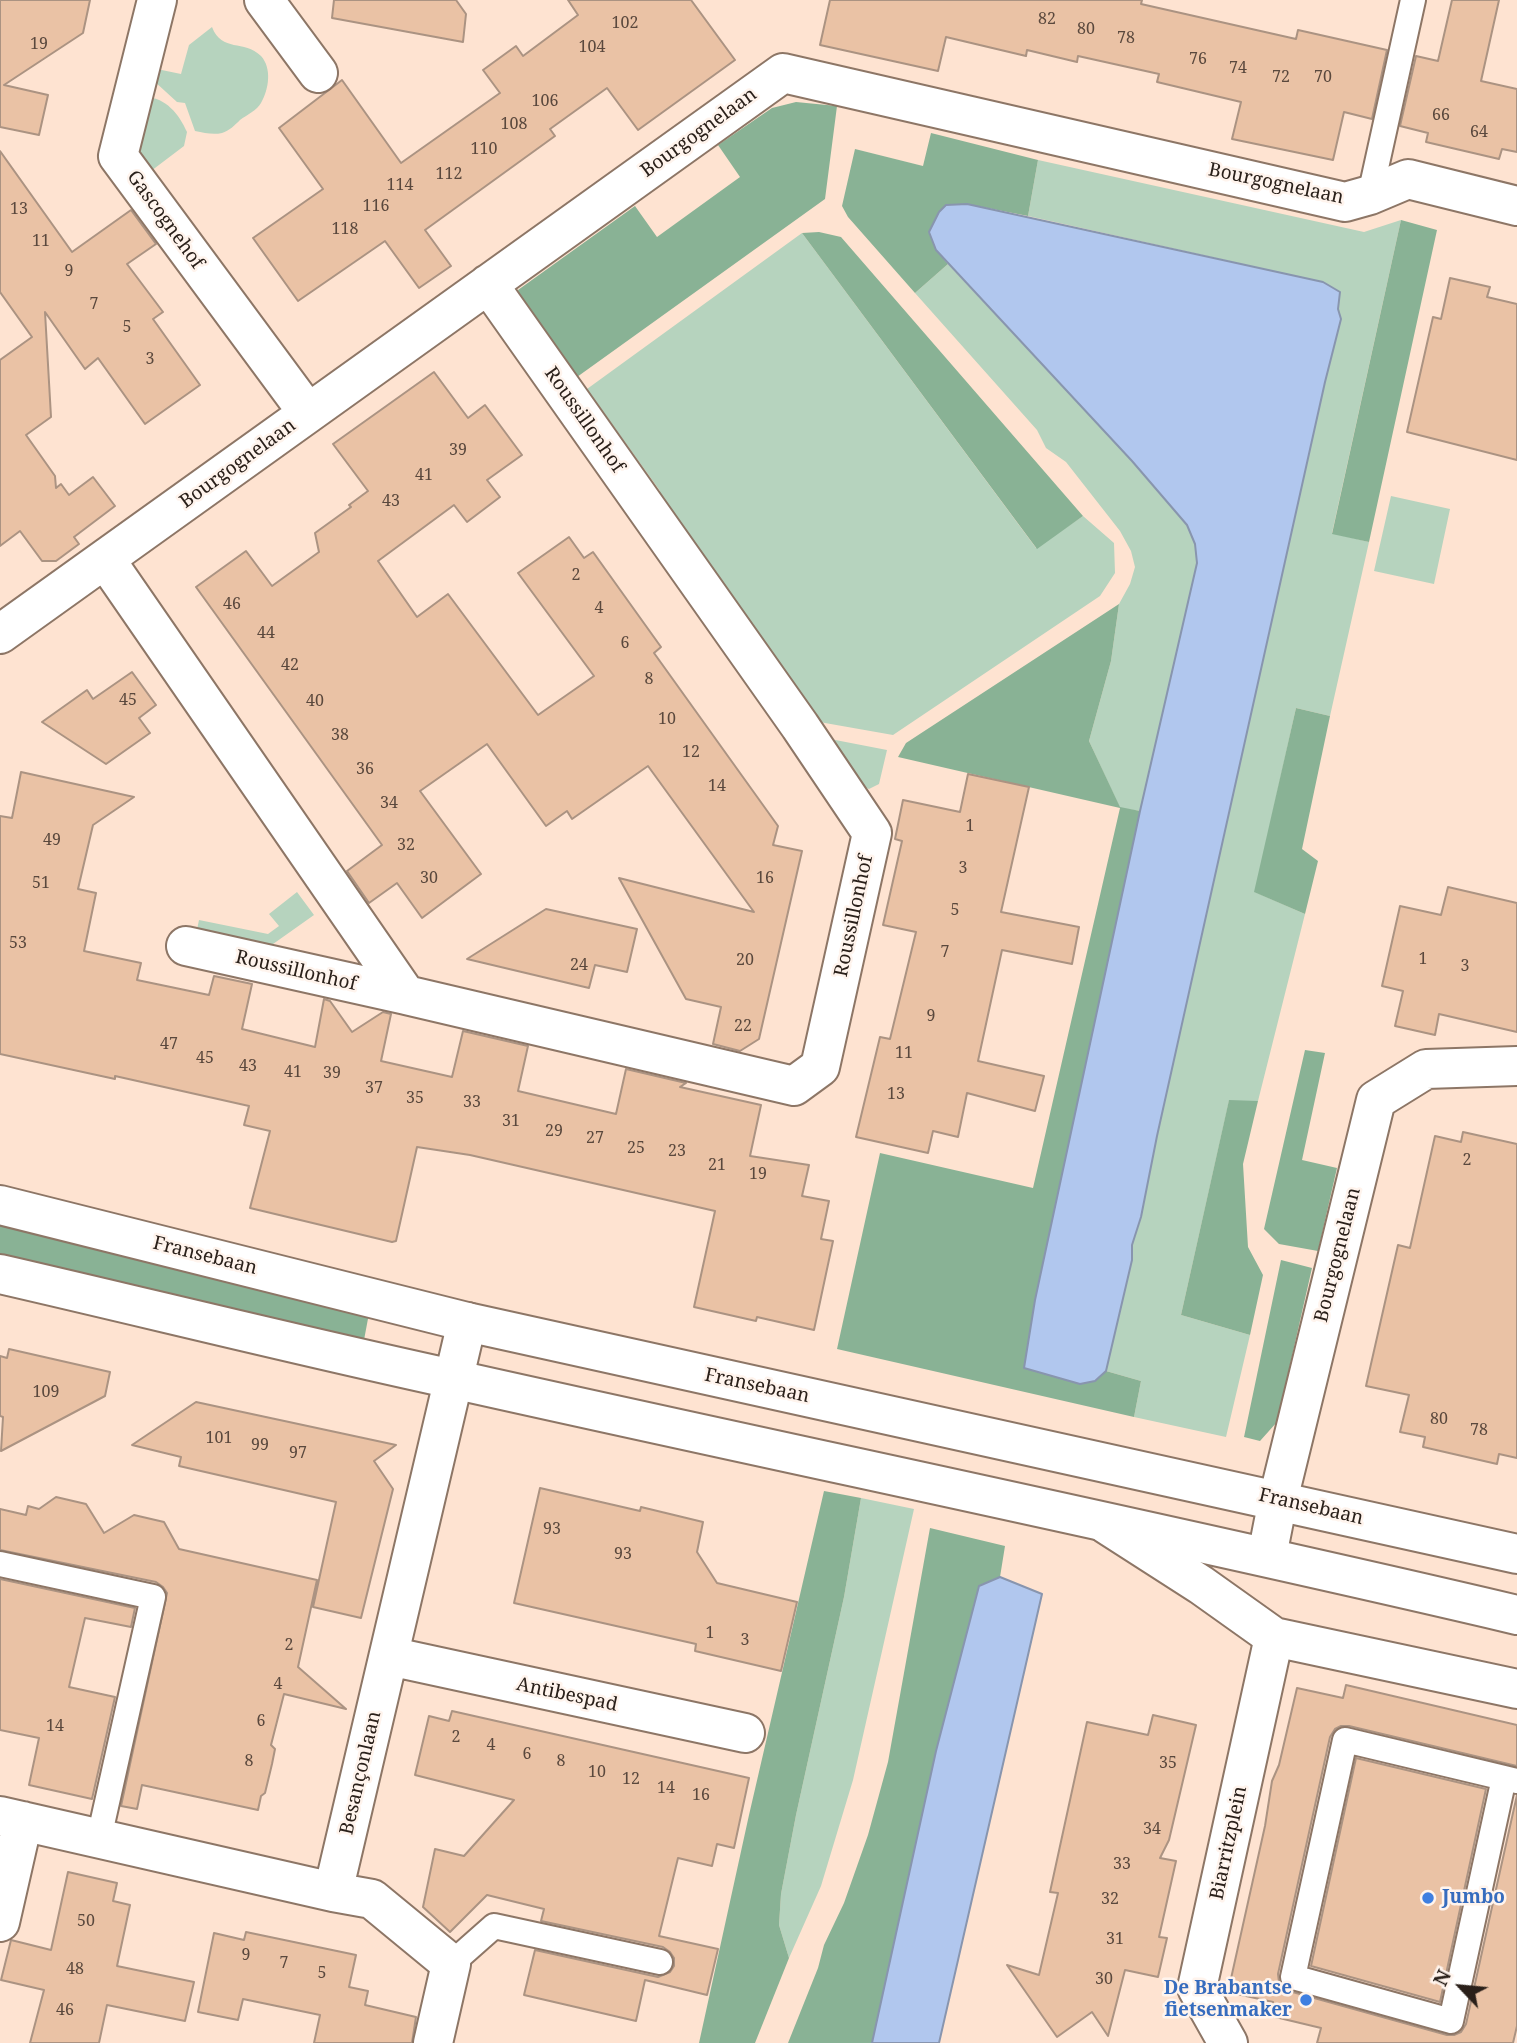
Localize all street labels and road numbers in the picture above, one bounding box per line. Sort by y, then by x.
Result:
street label: Bourgognelaan [637,83,761,183]
street label: Bourgognelaan [1206,159,1346,209]
street label: Gascognehof [122,166,208,274]
street label: Roussillonhof [539,363,629,477]
street label: Bourgognelaan [176,414,300,514]
street label: Roussillonhof [830,853,878,979]
street label: Roussillonhof [233,946,359,996]
street label: Bourgognelaan [1310,1185,1366,1325]
street label: Fransebaan [150,1232,260,1280]
street label: Fransebaan [702,1364,812,1408]
street label: Fransebaan [1256,1484,1366,1530]
street label: Antibespad [514,1673,620,1717]
street label: Besançonlaan [336,1709,386,1837]
street label: Biarritzplein [1206,1784,1252,1902]

